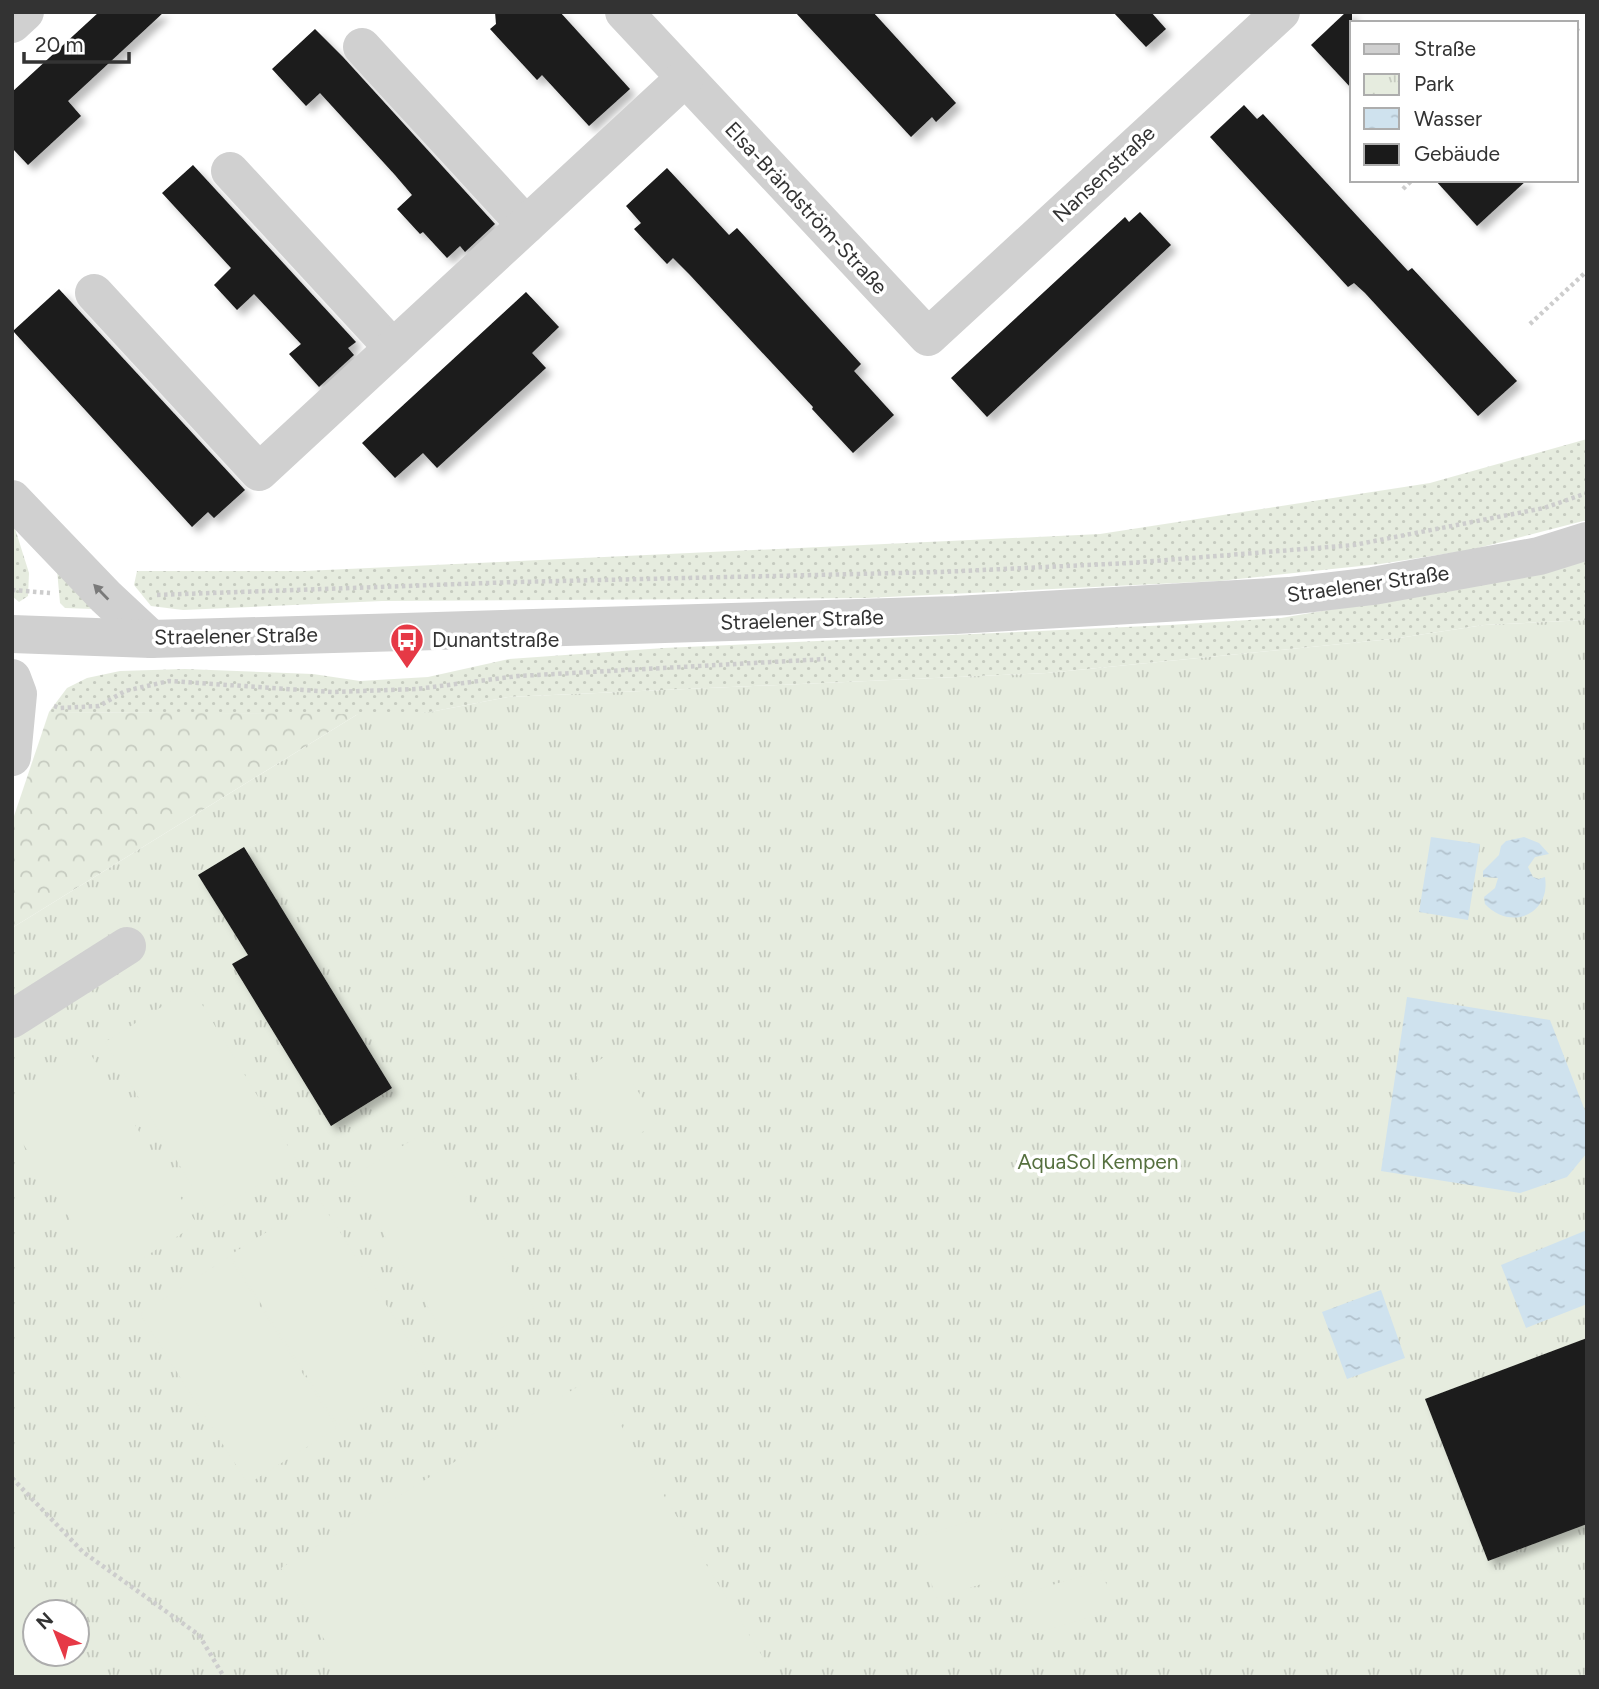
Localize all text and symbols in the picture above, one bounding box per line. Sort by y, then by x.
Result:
scale bar [24,21,130,65]
legend [1350,21,1578,182]
text: 20 m [35,32,83,57]
text: Straße [1414,36,1476,61]
text: Park [1414,71,1455,96]
text: Wasser [1414,106,1482,131]
street label: Elsa-Brändström-Straße [720,116,893,299]
street label: Nansenstraße [1047,120,1160,227]
text: Gebäude [1414,141,1500,166]
street label: Straelener Straße [1285,560,1451,607]
one-way arrow [94,584,110,601]
street label: Straelener Straße [720,604,884,635]
bus stop icon: Dunantstraße [388,621,426,670]
street label: Straelener Straße [154,622,318,649]
place label: Dunantstraße [432,627,559,652]
park label: AquaSol Kempen [1017,1149,1179,1174]
north arrow [21,1598,91,1668]
text: N [32,1608,58,1634]

